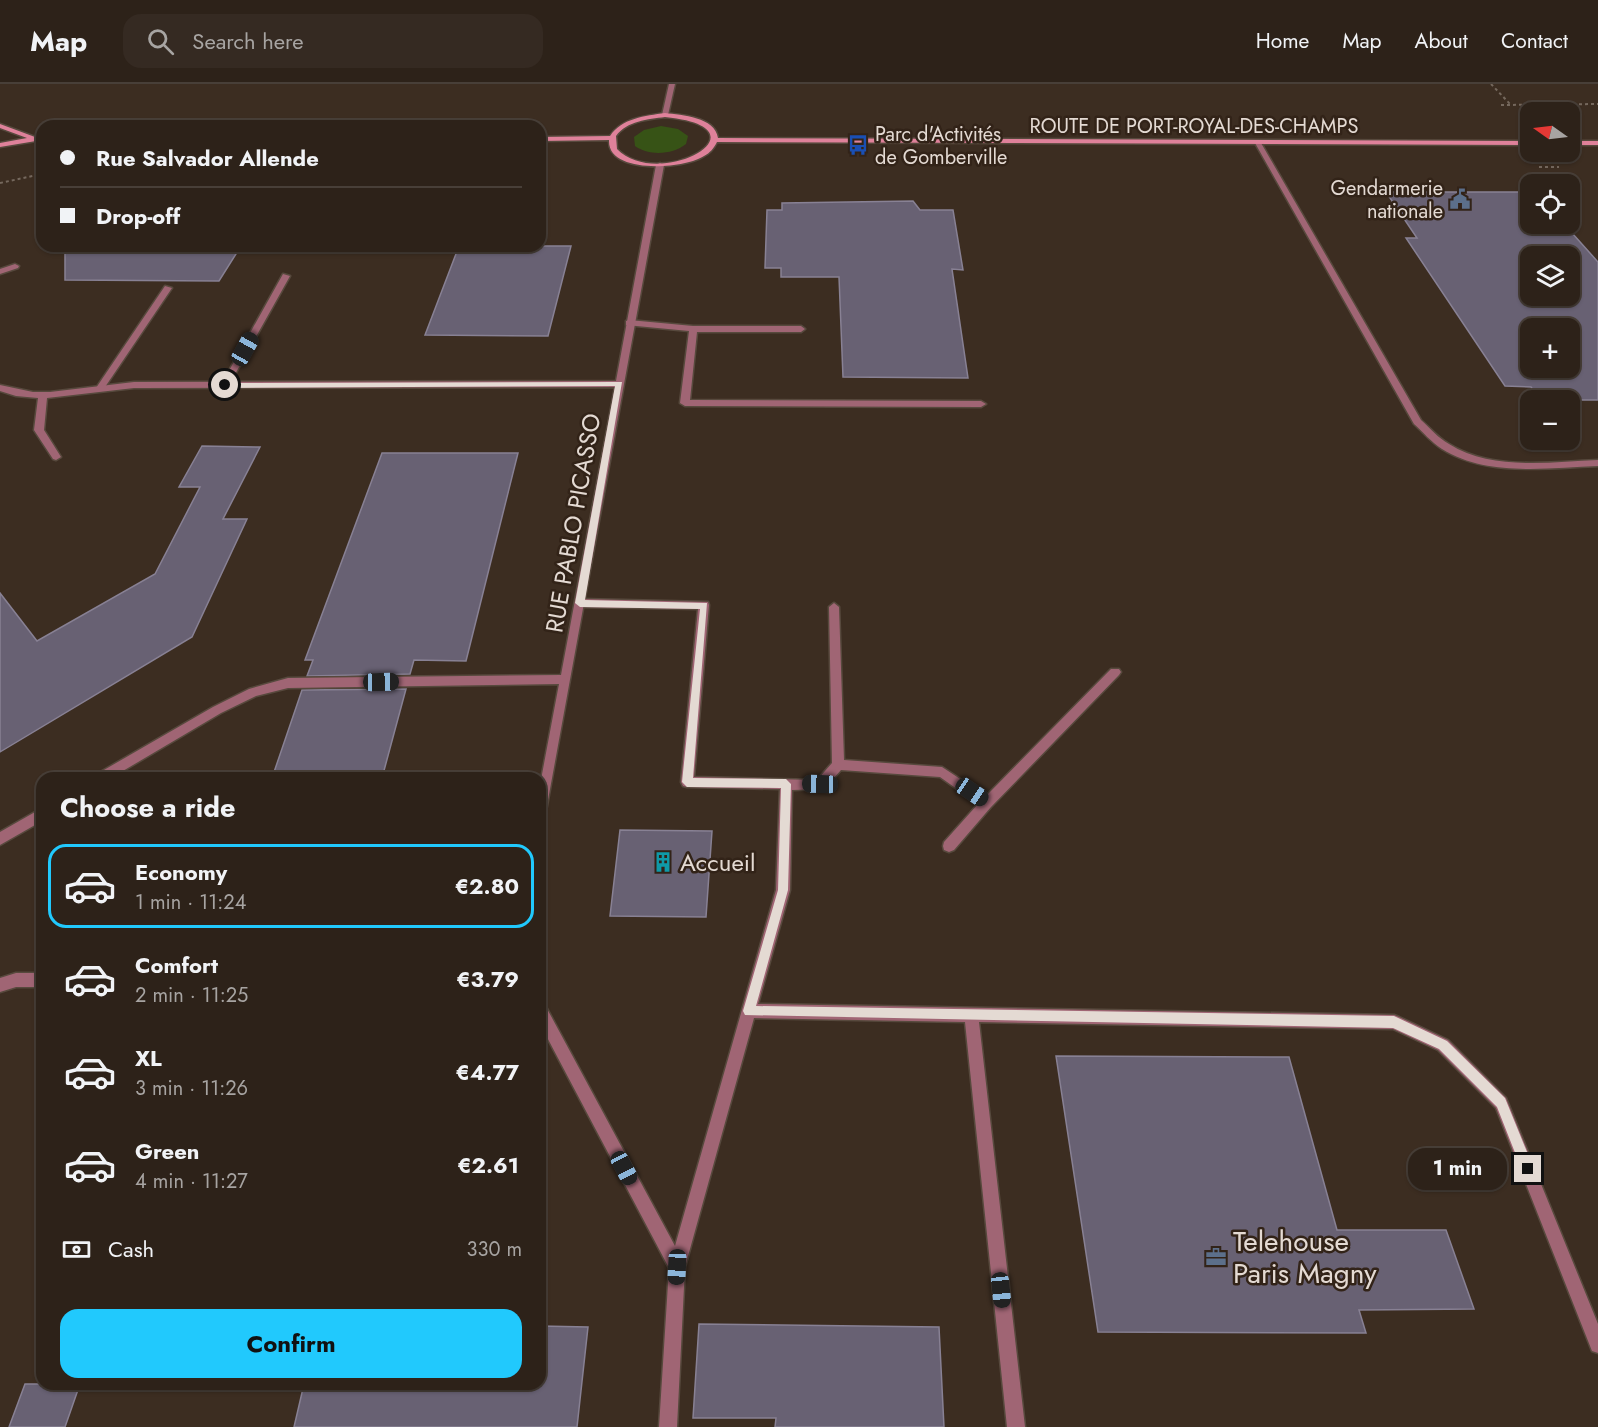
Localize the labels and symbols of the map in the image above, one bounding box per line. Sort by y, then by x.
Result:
north arrow [1520,102,1580,162]
street label: ROUTE DE PORT-ROYAL-DES-CHAMPS [1030,112,1359,141]
place label: Parc d'Activités de Gomberville [875,120,1007,172]
bus stop icon: Parc d'Activités de Gomberville [846,133,870,157]
place label: Gendarmerie nationale [1331,174,1443,226]
public building icon: Gendarmerie nationale [1448,187,1472,211]
car [228,329,262,369]
route start [211,371,238,398]
street label: RUE PABLO PICASSO [536,411,610,635]
car [363,673,399,691]
car [952,774,992,810]
car [802,775,838,793]
place label: Accueil [680,845,756,880]
building icon: Accueil [651,850,675,874]
car [608,1148,640,1188]
callout: 1 min [1408,1148,1507,1190]
route end [1514,1155,1541,1182]
place label: Telehouse Paris Magny [1233,1221,1377,1294]
office icon: Telehouse Paris Magny [1204,1245,1228,1269]
car [667,1249,687,1285]
car [990,1271,1012,1309]

